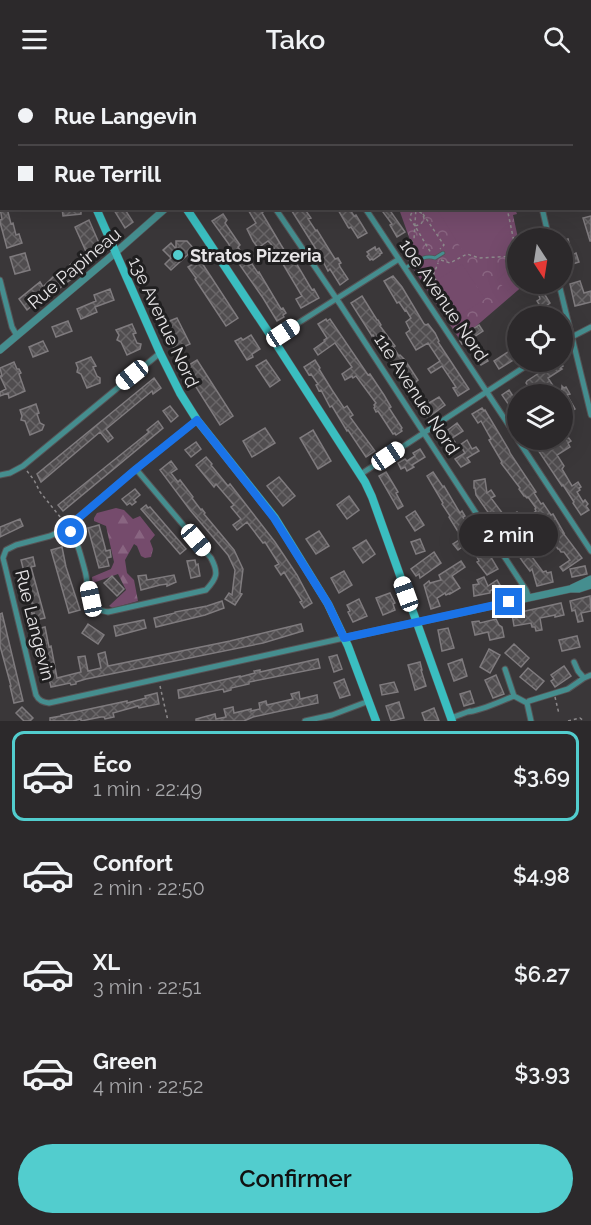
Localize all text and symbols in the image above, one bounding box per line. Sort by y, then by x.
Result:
icon: menu [18,23,51,56]
icon: search [540,23,573,56]
text: Tako [266,24,325,55]
text: Rue Langevin [54,103,197,129]
text: Rue Terrill [54,161,161,187]
street label: Rue Papineau [23,223,125,313]
north arrow [507,228,573,294]
map controls [507,228,573,450]
street label: 10e Avenue Nord [395,235,493,365]
place label: Stratos Pizzeria [190,245,322,266]
marker: Stratos Pizzeria [171,248,185,262]
street label: 13e Avenue Nord [125,253,203,391]
button: locate [507,306,573,372]
car [263,316,303,350]
street label: 11e Avenue Nord [370,330,464,458]
car [112,357,152,393]
button: layers [507,384,573,450]
car [368,438,408,474]
callout: 2 min [460,515,558,557]
route start [57,518,84,545]
car [178,520,214,560]
text: 2 min [483,523,534,547]
street label: Rue Langevin [11,567,59,683]
car [391,574,421,614]
car [78,580,104,618]
route end [495,588,522,615]
icon: car [21,749,75,803]
text: Éco [93,751,132,777]
text: $3.69 [513,763,570,789]
text: 1 min · 22:49 [93,777,202,801]
icon: car [21,848,75,902]
text: Confort [93,850,173,876]
text: $4.98 [513,862,570,888]
text: 2 min · 22:50 [93,876,205,900]
icon: car [21,947,75,1001]
text: XL [93,949,120,975]
text: $6.27 [514,961,570,987]
text: 3 min · 22:51 [93,975,201,999]
icon: car [21,1046,75,1100]
text: Green [93,1048,157,1074]
text: $3.93 [514,1060,570,1086]
text: 4 min · 22:52 [93,1074,203,1098]
button: Confirmer [18,1144,573,1213]

